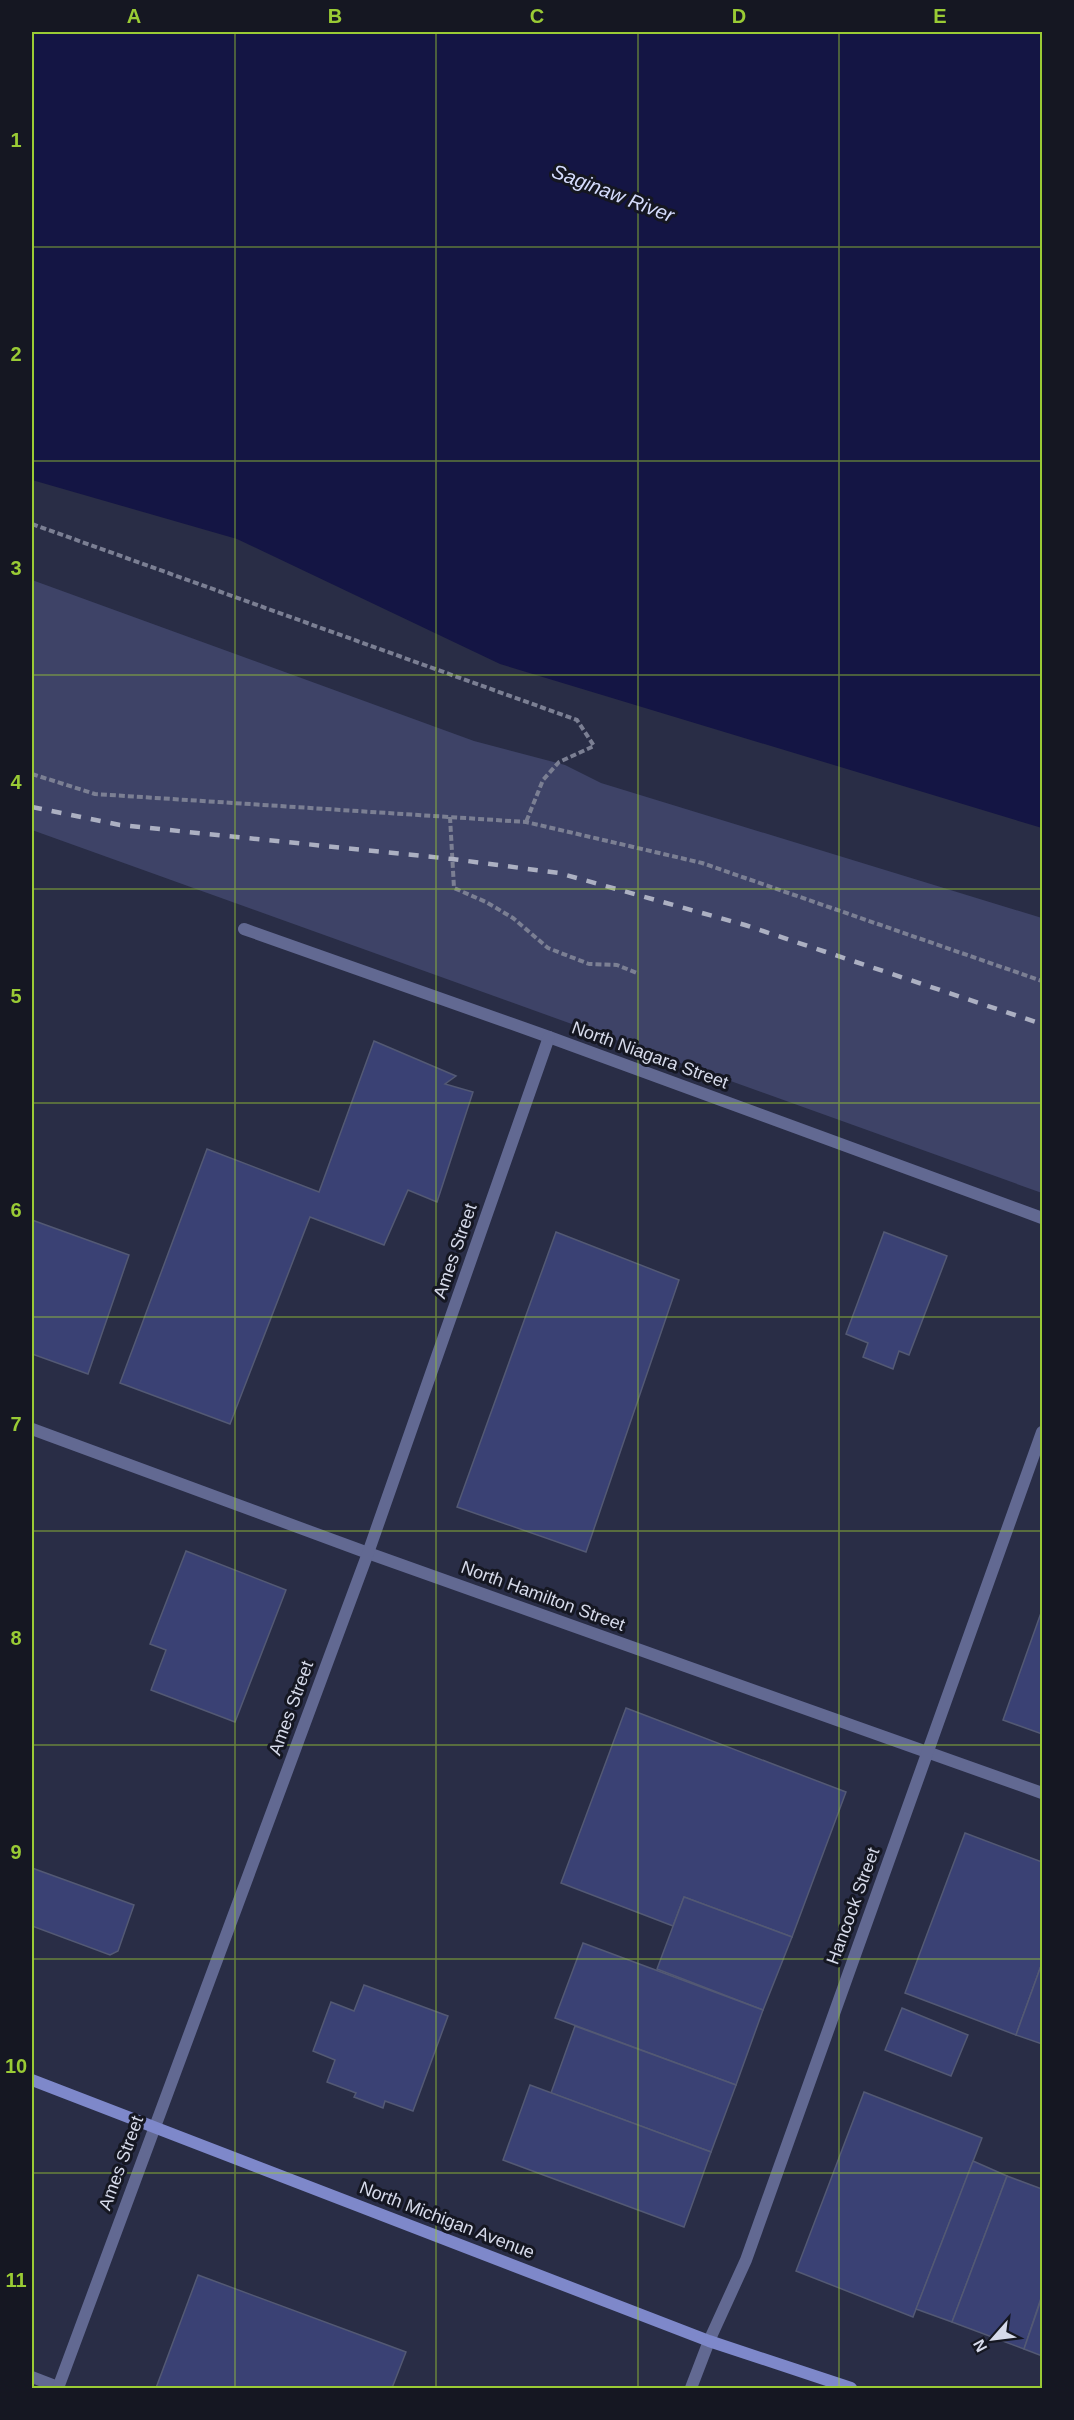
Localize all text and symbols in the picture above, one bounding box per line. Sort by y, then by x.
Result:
text: A [127,5,141,27]
text: B [328,5,342,27]
text: C [530,5,544,27]
text: D [732,5,746,27]
text: E [933,5,947,27]
text: 1 [10,129,22,151]
water label: Saginaw River [549,160,678,227]
text: 2 [10,343,22,365]
text: 3 [10,557,22,579]
text: 4 [10,771,22,793]
text: 5 [10,985,22,1007]
street label: North Niagara Street [569,1017,731,1093]
text: 6 [10,1199,22,1221]
street label: Ames Street [429,1201,481,1301]
text: 7 [10,1413,22,1435]
street label: North Hamilton Street [458,1557,628,1635]
text: 8 [10,1627,22,1649]
street label: Ames Street [265,1658,317,1758]
text: 9 [10,1841,22,1863]
street label: Hancock Street [823,1845,883,1967]
text: 10 [5,2055,27,2077]
street label: Ames Street [95,2113,147,2213]
street label: North Michigan Avenue [357,2177,537,2263]
text: 11 [5,2269,27,2291]
north arrow [963,2309,1023,2369]
text: N [970,2337,990,2355]

